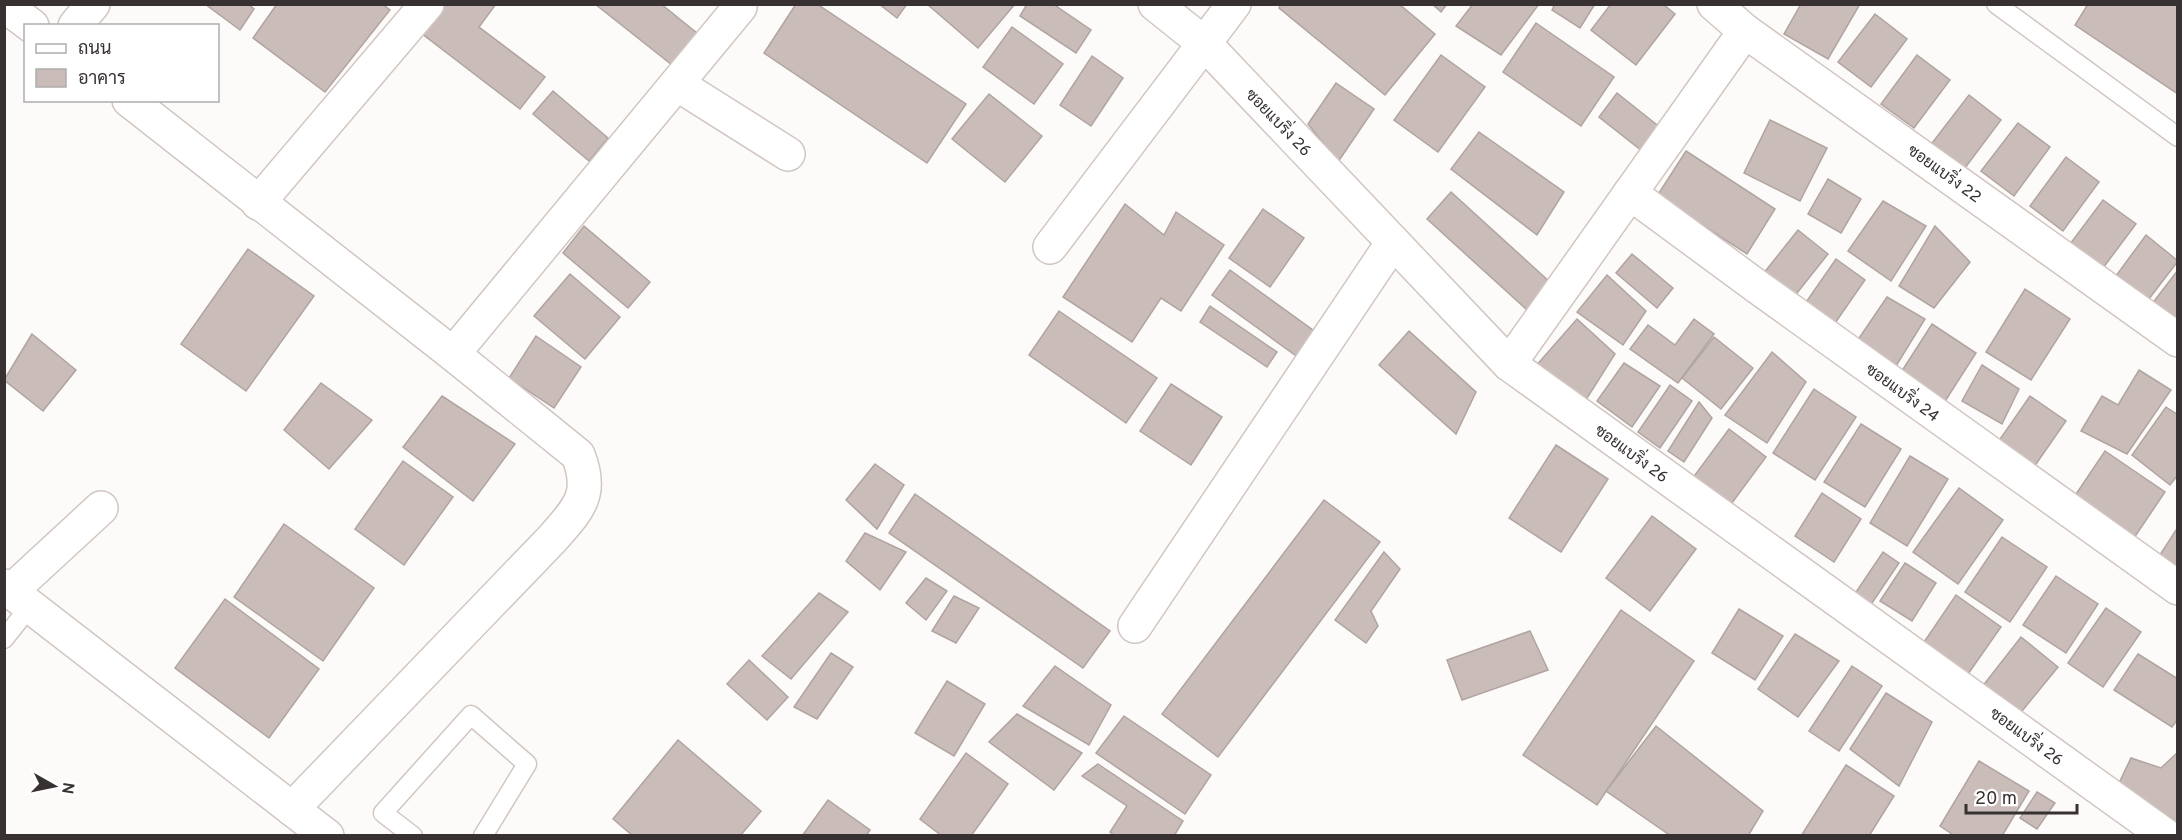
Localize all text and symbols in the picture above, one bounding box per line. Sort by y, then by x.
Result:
legend [24,24,219,102]
text: ถนน [78,38,111,61]
text: อาคาร [78,68,126,91]
street label: ซอยแบริ่ง 26 [1240,82,1318,161]
street label: ซอยแบริ่ง 22 [1903,137,1988,208]
street label: ซอยแบริ่ง 24 [1861,356,1946,427]
street label: ซอยแบริ่ง 26 [1590,417,1675,488]
street label: ซอยแบริ่ง 26 [1985,700,2070,771]
north arrow [24,756,84,816]
scale bar [1966,777,2077,815]
text: N [56,781,78,795]
text: 20 m [1975,788,2017,811]

